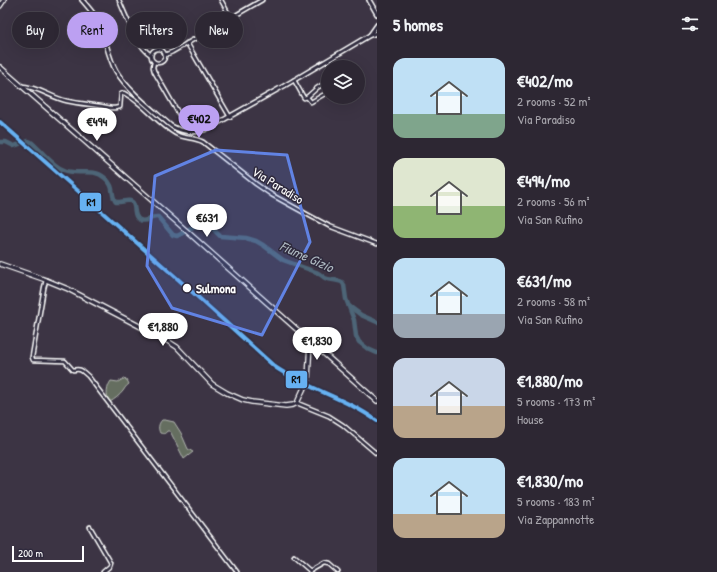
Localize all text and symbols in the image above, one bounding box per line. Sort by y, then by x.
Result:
chip: Buy [12,12,59,48]
chip: Rent [67,12,118,48]
chip: Filters [126,12,187,48]
chip: New [195,12,243,48]
text: 5 homes [393,13,443,36]
icon: filters [679,13,701,35]
map controls [321,60,365,104]
button: layers [321,60,365,104]
text: €402/mo [517,69,573,92]
icon: home [425,74,473,122]
text: 2 rooms · 52 m² [517,92,590,110]
pin: €402 [175,105,223,139]
pin: €494 [73,108,121,142]
text: €402 [187,109,211,127]
text: Via Paradiso [517,110,575,128]
text: €494 [87,112,107,130]
street label: Via Paradiso [249,162,307,208]
text: €494/mo [517,169,570,192]
icon: home [425,174,473,222]
line badge: R1 [79,192,102,212]
text: 2 rooms · 56 m² [517,192,590,210]
text: R1 [87,195,96,209]
pin: €631 [183,204,231,238]
text: €631 [196,208,218,226]
text: Via San Rufino [517,210,583,228]
water label: Fiume Gizio [277,236,338,277]
text: €631/mo [517,269,571,292]
icon: home [425,274,473,322]
place label: Sulmona [196,279,237,297]
marker: Sulmona [181,282,193,294]
text: 2 rooms · 58 m² [517,292,590,310]
text: Via San Rufino [517,310,583,328]
pin: €1,880 [130,313,196,347]
text: €1,880 [148,317,178,335]
pin: €1,830 [284,327,350,361]
text: €1,830 [302,331,332,349]
text: €1,880/mo [517,369,583,392]
line badge: R1 [285,370,308,389]
text: R1 [292,372,301,386]
icon: home [425,374,473,422]
text: 5 rooms · 173 m² [517,392,595,410]
text: House [517,410,544,428]
text: €1,830/mo [517,469,583,492]
icon: home [425,474,473,522]
text: 5 rooms · 183 m² [517,492,594,510]
text: Via Zappannotte [517,510,594,528]
scale bar [12,544,84,563]
text: 200 m [18,546,43,560]

